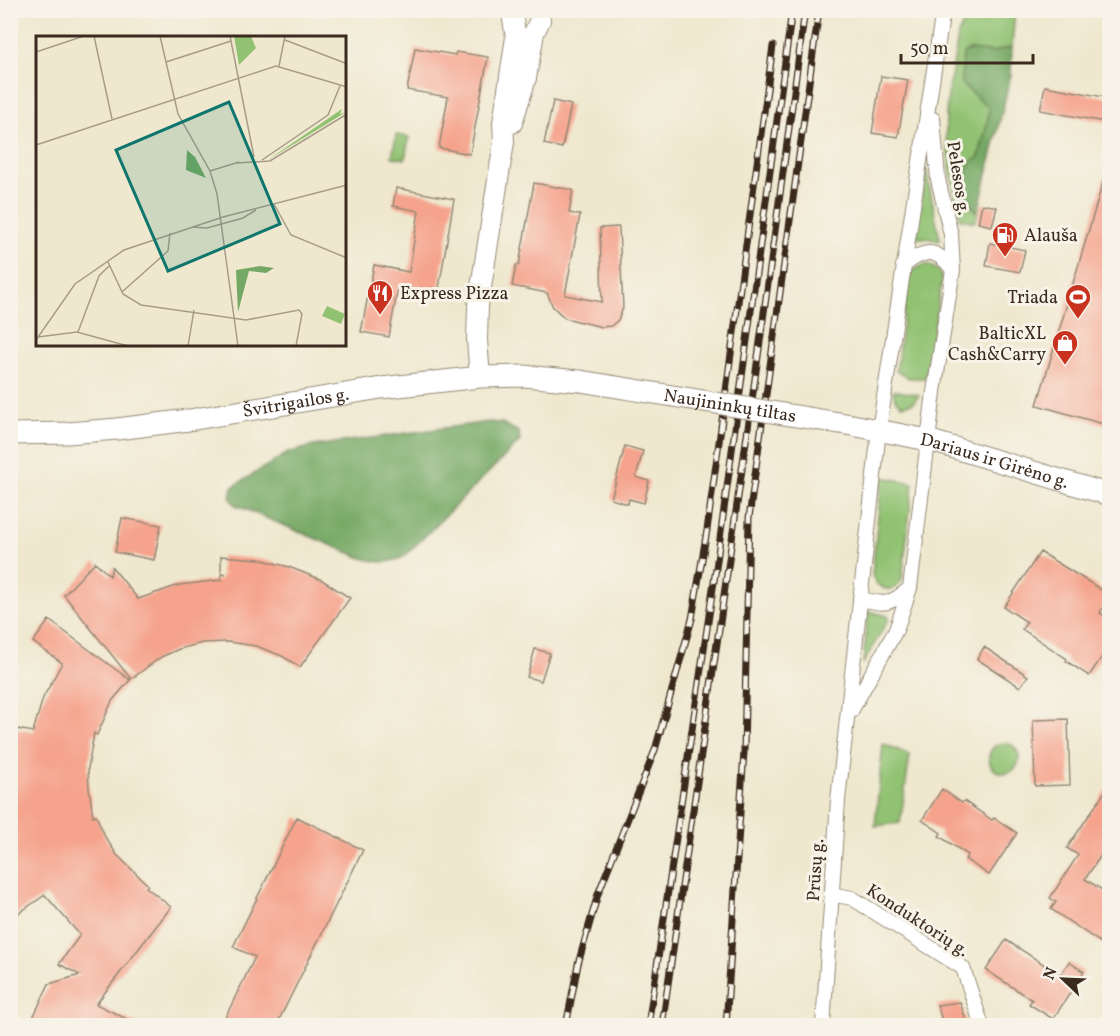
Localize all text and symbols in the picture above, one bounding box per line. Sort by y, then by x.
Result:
scale bar [901,27,1033,65]
inset map [36,36,346,346]
text: 50 m [910,37,949,62]
street label: Pelesos g. [939,139,976,217]
fuel station icon: Alauša [990,220,1020,258]
place label: Alauša [1024,224,1078,249]
restaurant icon: Express Pizza [365,278,395,316]
place label: Express Pizza [400,282,509,307]
sports icon: Triada [1063,282,1093,320]
place label: Triada [1007,286,1058,311]
place label: BalticXL Cash&Carry [948,322,1046,368]
shop icon: BalticXL Cash&Carry [1050,328,1080,366]
street label: Švitrigailos g. [241,383,351,425]
street label: Naujininkų tiltas [662,384,798,430]
street label: Dariaus ir Girėno g. [918,428,1072,496]
street label: Prūsų g. [802,838,831,902]
street label: Konduktorių g. [861,879,973,964]
north arrow [1033,949,1093,1009]
text: N [1039,964,1064,984]

